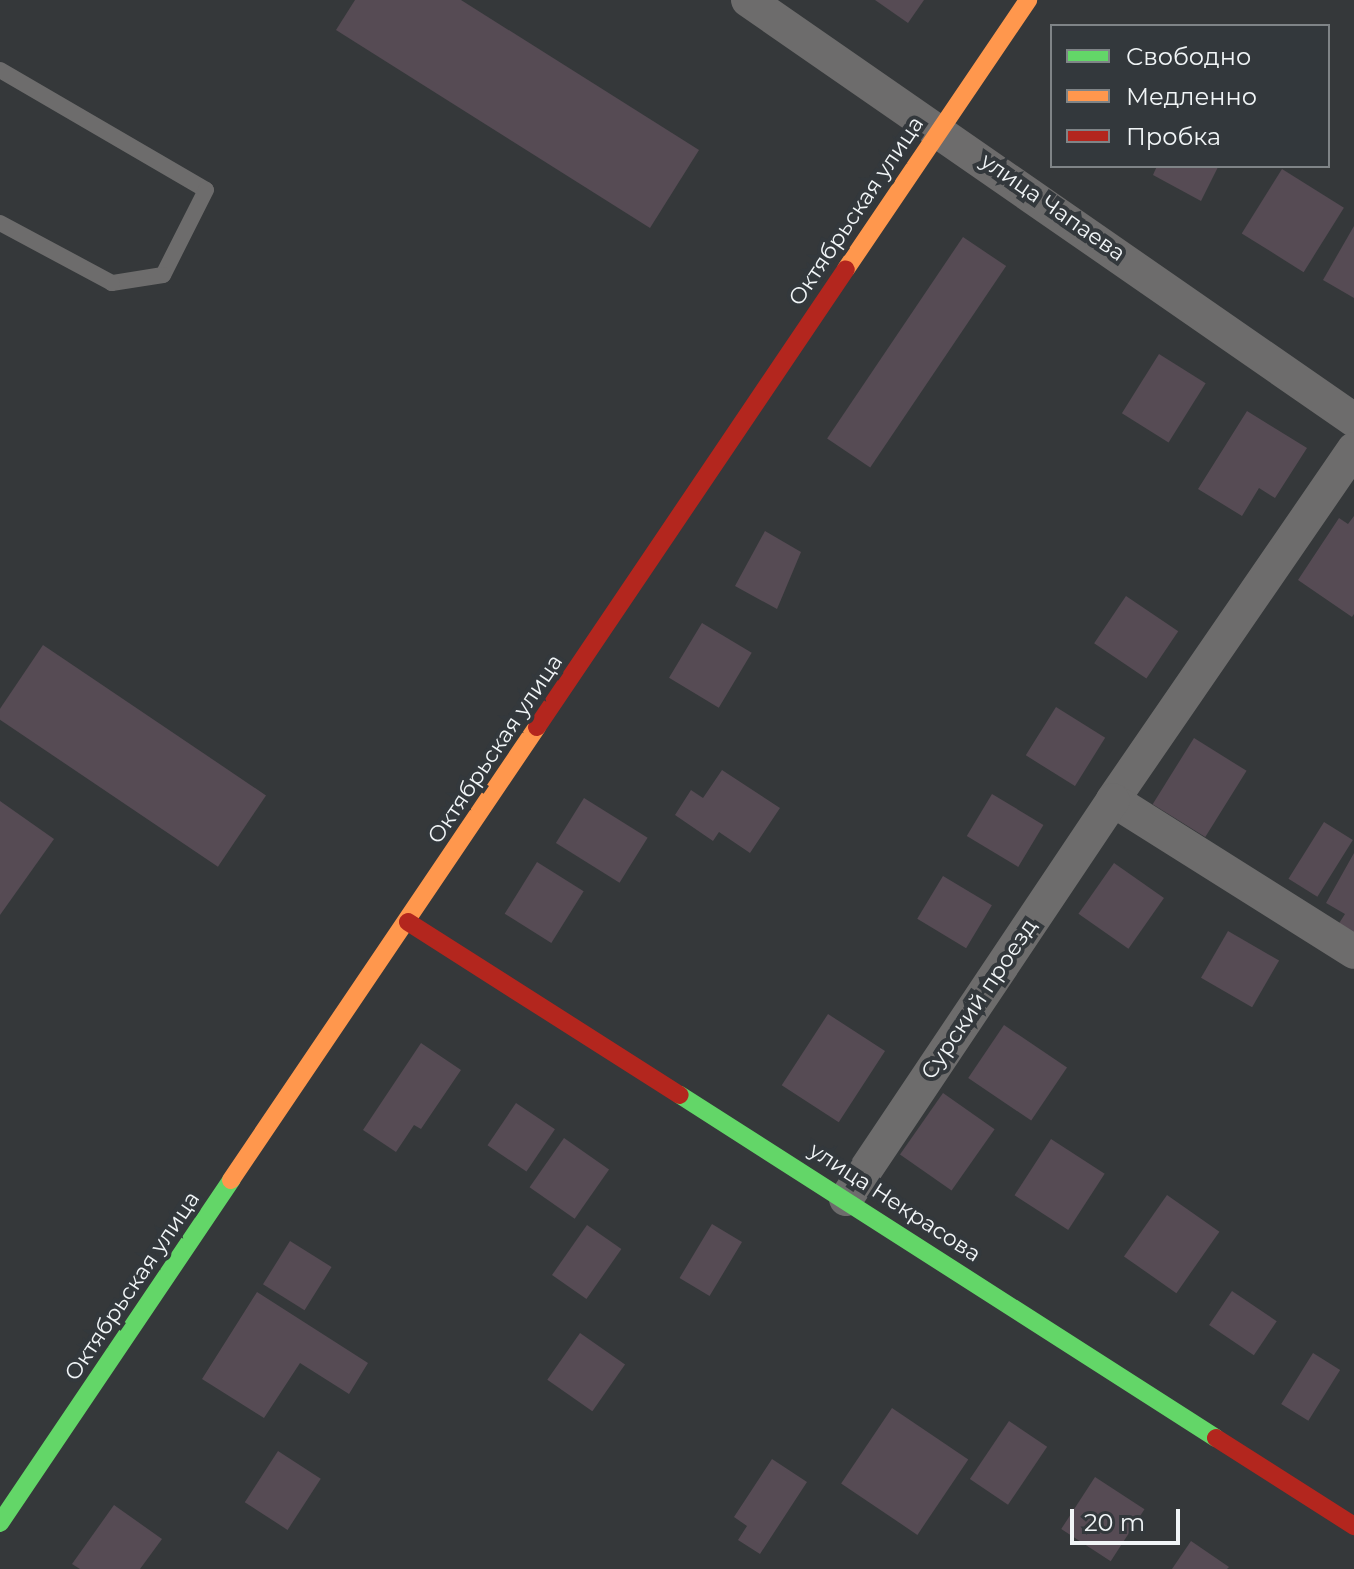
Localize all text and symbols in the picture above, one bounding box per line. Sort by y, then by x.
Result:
legend [1050,24,1330,168]
text: Свободно [1126,42,1251,71]
text: Медленно [1126,82,1257,111]
street label: Октябрьская улица [783,111,929,311]
text: Пробка [1126,122,1221,151]
street label: улица Чапаева [976,147,1130,267]
street label: Октябрьская улица [422,649,568,849]
street label: Сурский проезд [916,914,1042,1084]
street label: улица Некрасова [804,1137,986,1267]
street label: Октябрьская улица [59,1186,205,1386]
scale bar [1074,1493,1184,1543]
text: 20 m [1084,1508,1145,1537]

